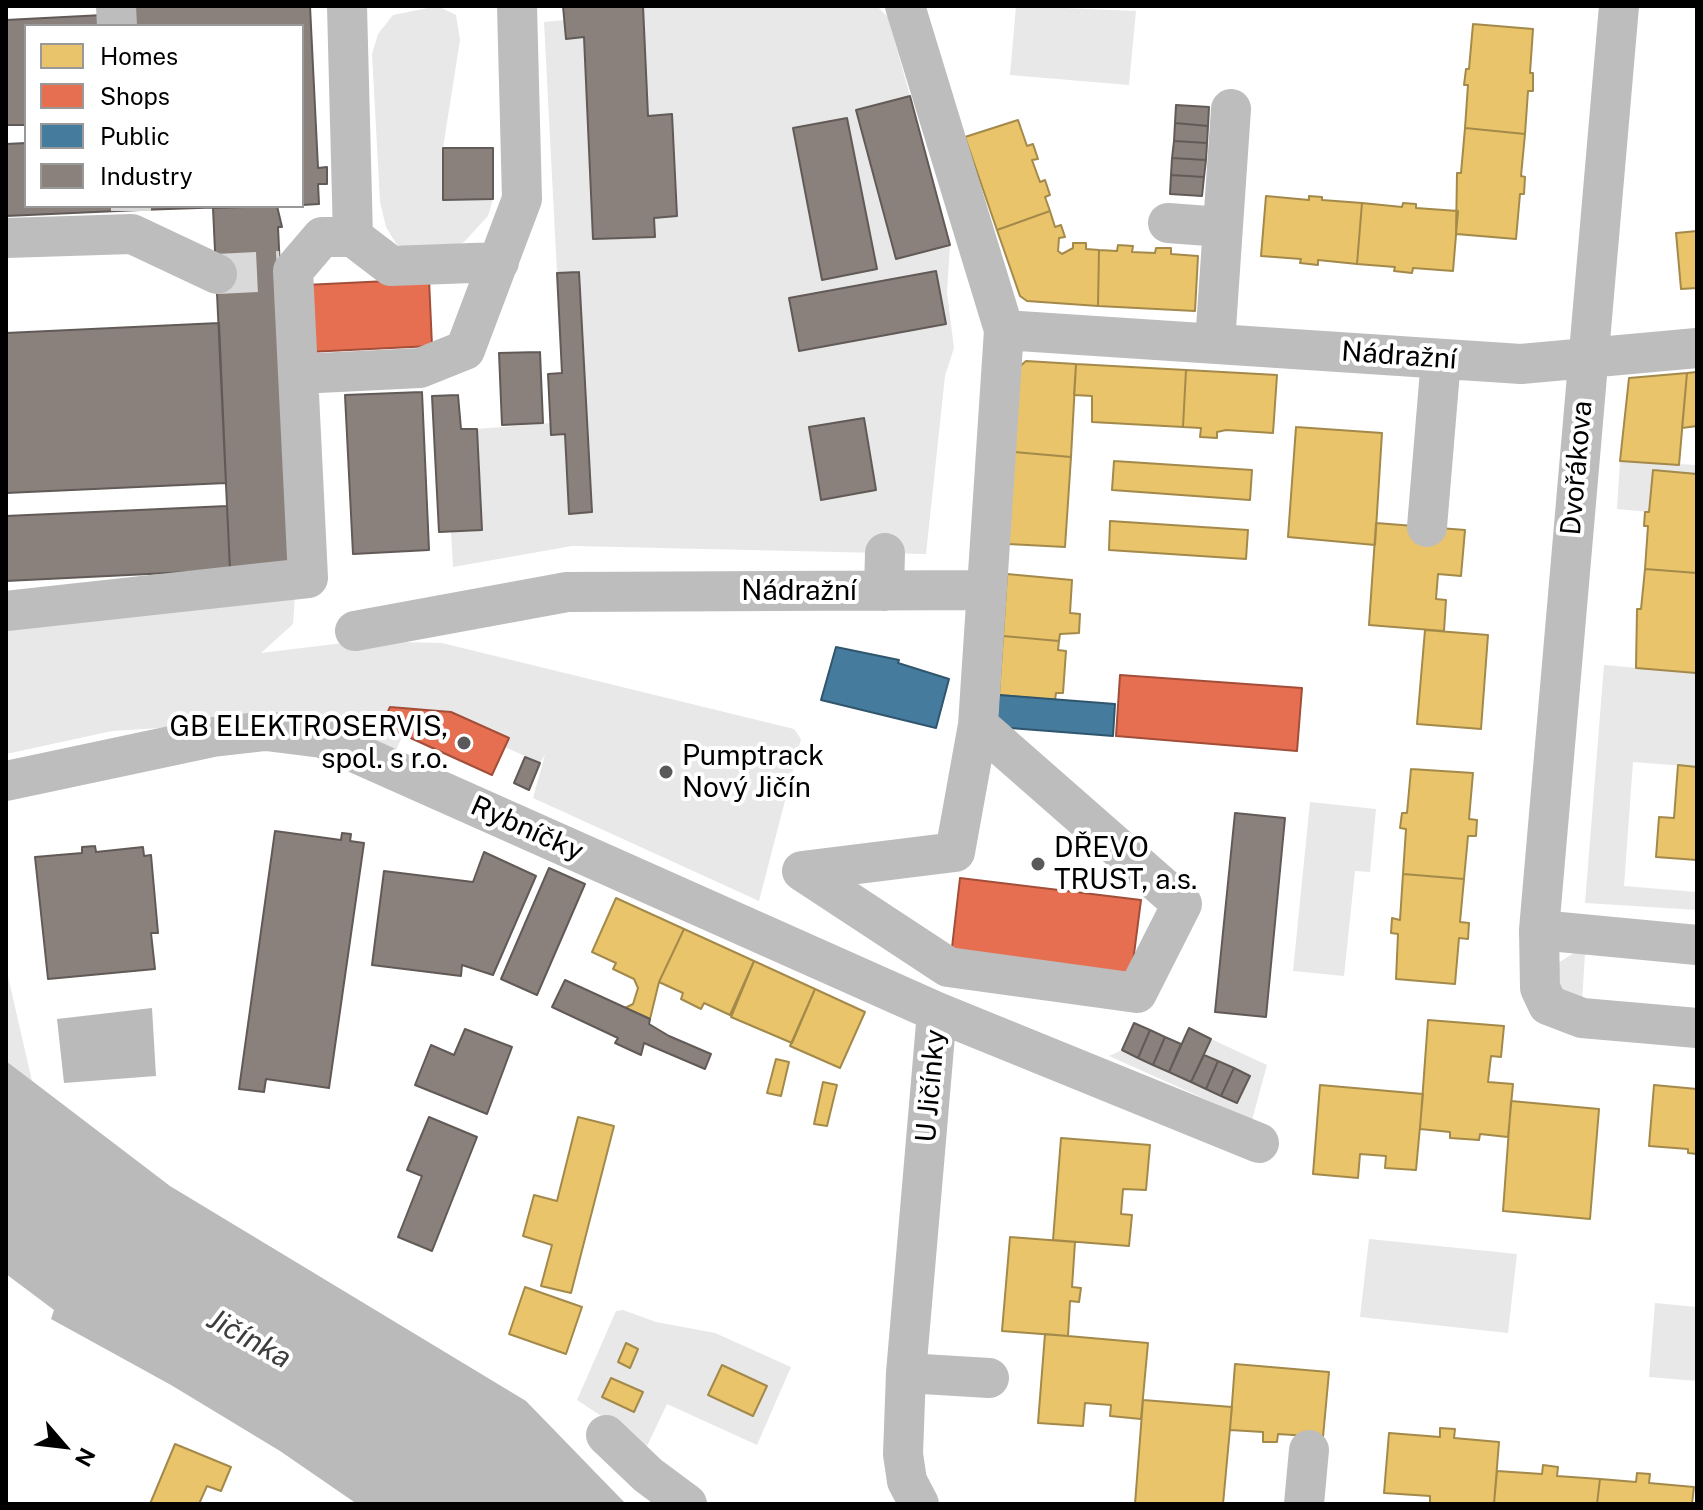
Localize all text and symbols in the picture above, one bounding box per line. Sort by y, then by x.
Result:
legend [24,24,304,208]
text: Homes [100,42,178,70]
text: Shops [100,82,170,110]
text: Public [100,122,170,150]
text: Industry [100,162,193,190]
street label: Nádražní [1340,335,1458,377]
street label: Dvořákova [1554,399,1600,537]
street label: Nádražní [741,574,857,608]
place label: GB ELEKTROSERVIS, spol. s r.o. [170,710,448,776]
marker: GB ELEKTROSERVIS, spol. s r.o. [455,734,473,752]
place label: Pumptrack Nový Jičín [682,739,824,805]
marker: Pumptrack Nový Jičín [657,763,675,781]
street label: Rybníčky [465,789,589,869]
place label: DŘEVO TRUST, a.s. [1054,831,1197,897]
marker: DŘEVO TRUST, a.s. [1029,855,1047,873]
street label: U Jičínky [909,1028,953,1144]
water label: Jičínka [201,1301,297,1377]
north arrow [24,1406,104,1486]
text: N [70,1444,101,1471]

